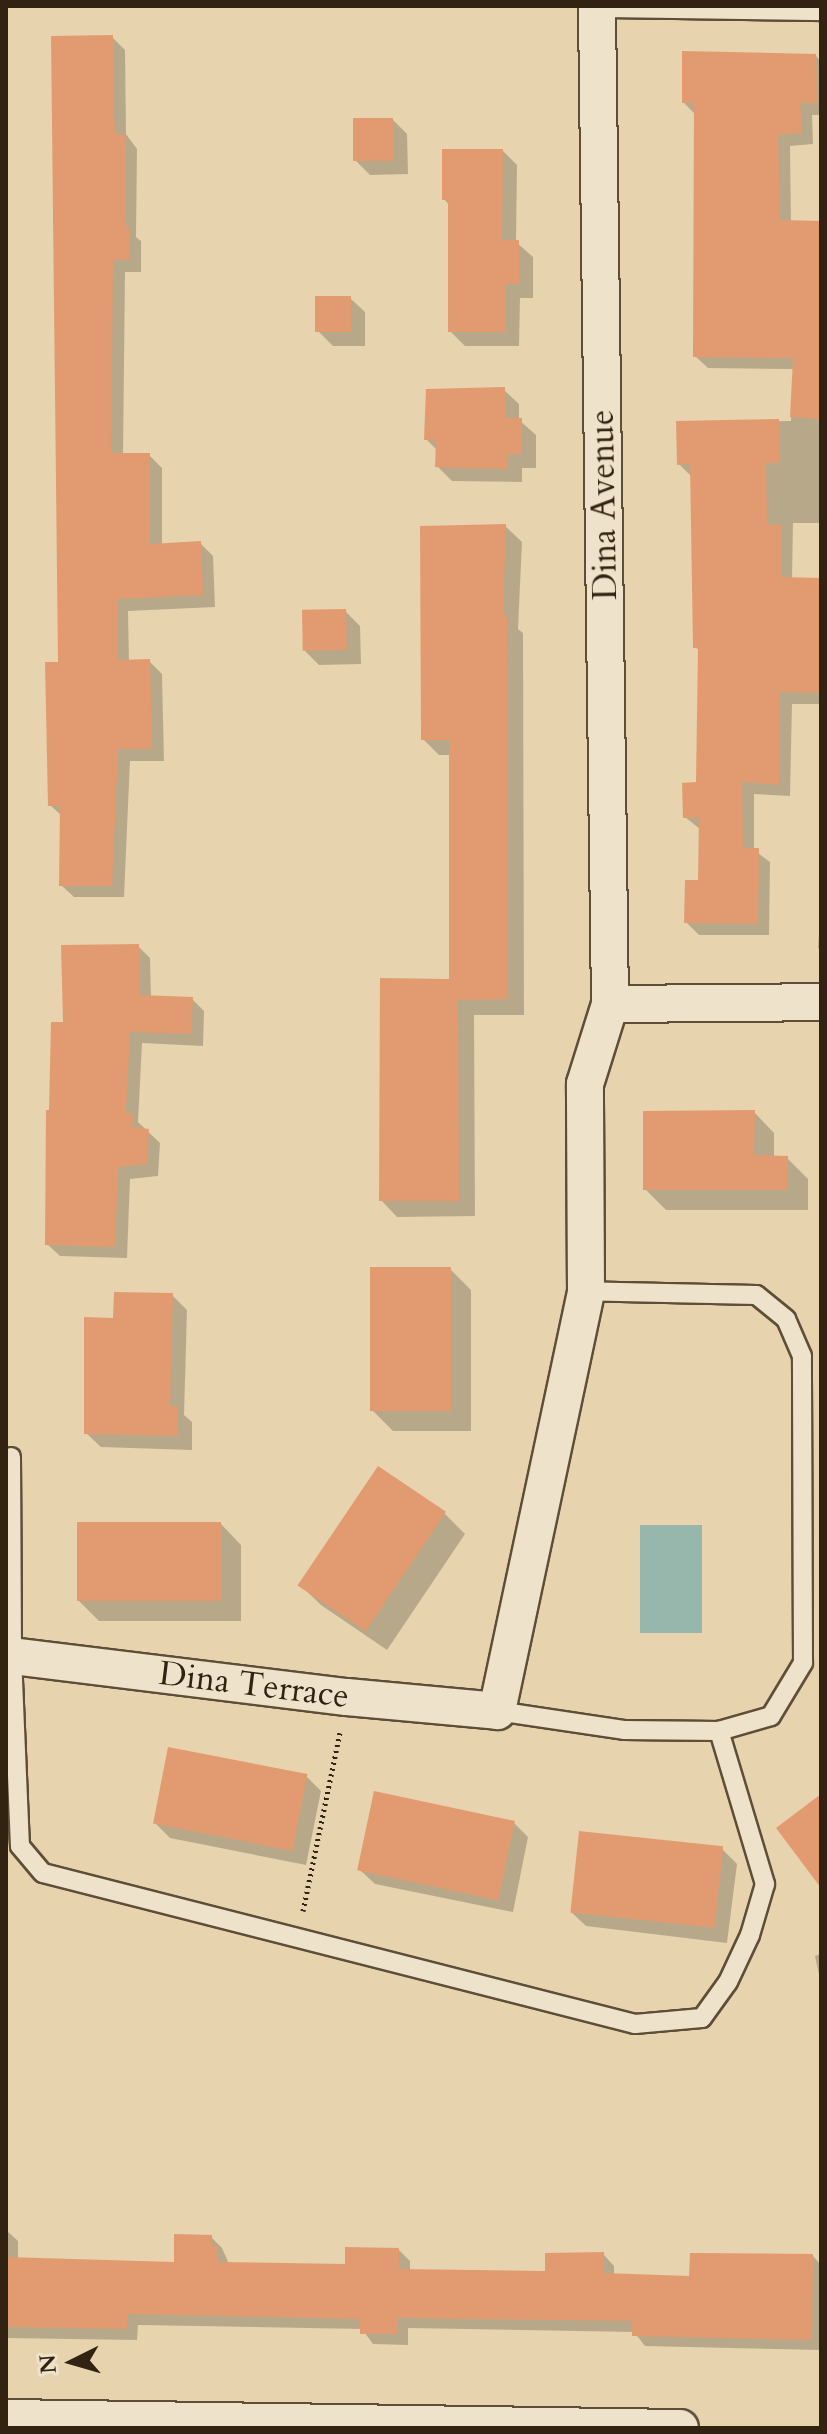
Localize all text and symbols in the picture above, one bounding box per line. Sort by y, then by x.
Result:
street label: Dina Avenue [582,409,626,601]
street label: Dina Terrace [157,1653,351,1717]
north arrow [32,2322,112,2402]
text: N [32,2353,64,2375]

